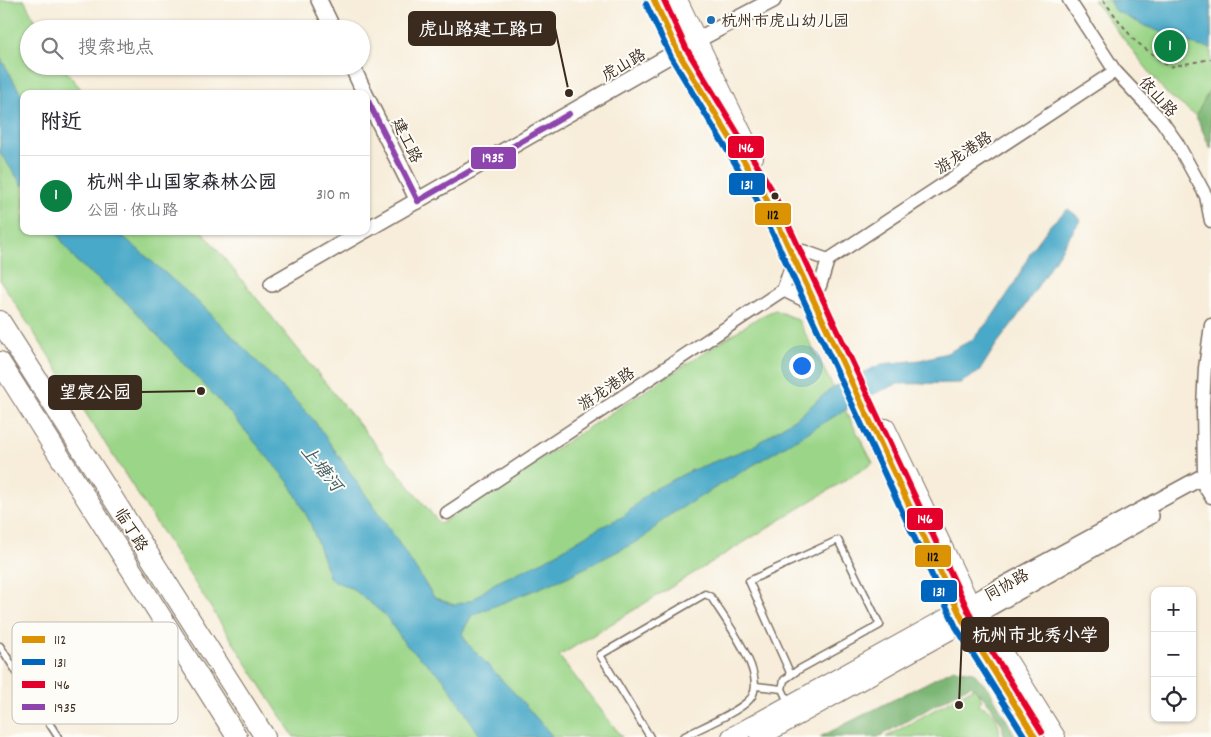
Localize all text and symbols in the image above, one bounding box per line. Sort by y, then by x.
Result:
place label: 杭州市虎山幼儿园 [721,11,849,34]
callout: 虎山路建工路口 [409,12,555,45]
marker: 杭州市虎山幼儿园 [705,14,717,26]
text: 虎山路建工路口 [419,19,545,44]
search box [20,20,370,75]
pin: 1 [1154,27,1186,65]
icon: search [38,34,66,62]
text: 搜索地点 [78,36,154,63]
street label: 虎山路 [598,44,651,88]
street label: 依山路 [1133,72,1182,123]
text: 附近 [40,109,82,139]
street label: 建工路 [385,114,427,168]
street label: 游龙港路 [931,127,997,181]
line badge: 146 [727,135,765,159]
text: 146 [738,139,754,159]
line badge: 1935 [470,146,517,170]
text: 1935 [482,149,505,169]
text: 杭州半山国家森林公园 [87,171,277,198]
line badge: 131 [728,172,766,196]
text: 131 [741,176,753,196]
text: 1 [54,184,58,207]
text: 310 m [316,184,350,207]
unlabelled marker [770,191,780,201]
text: 公园 · 依山路 [87,200,178,223]
line badge: 112 [754,202,792,226]
text: 112 [767,206,779,226]
your location [789,353,815,379]
street label: 游龙港路 [574,363,640,418]
callout: 望宸公园 [49,376,141,409]
text: 望宸公园 [59,382,131,407]
water label: 上塘河 [293,441,349,501]
street label: 临丁路 [107,504,152,557]
line badge: 146 [906,507,944,531]
text: 146 [917,510,933,530]
line badge: 112 [914,544,952,568]
text: 112 [927,548,939,568]
street label: 同协路 [981,564,1034,608]
line badge: 131 [920,579,958,603]
text: 131 [933,583,945,603]
map controls [1151,587,1196,722]
button: + [1151,587,1196,632]
callout: 杭州市北秀小学 [962,618,1108,651]
legend [12,622,178,724]
text: 杭州市北秀小学 [972,625,1098,650]
text: 112 [54,631,66,651]
button: − [1151,632,1196,677]
text: 131 [54,654,66,674]
text: 146 [54,676,70,696]
button: locate [1151,677,1196,722]
text: 1935 [54,699,76,719]

